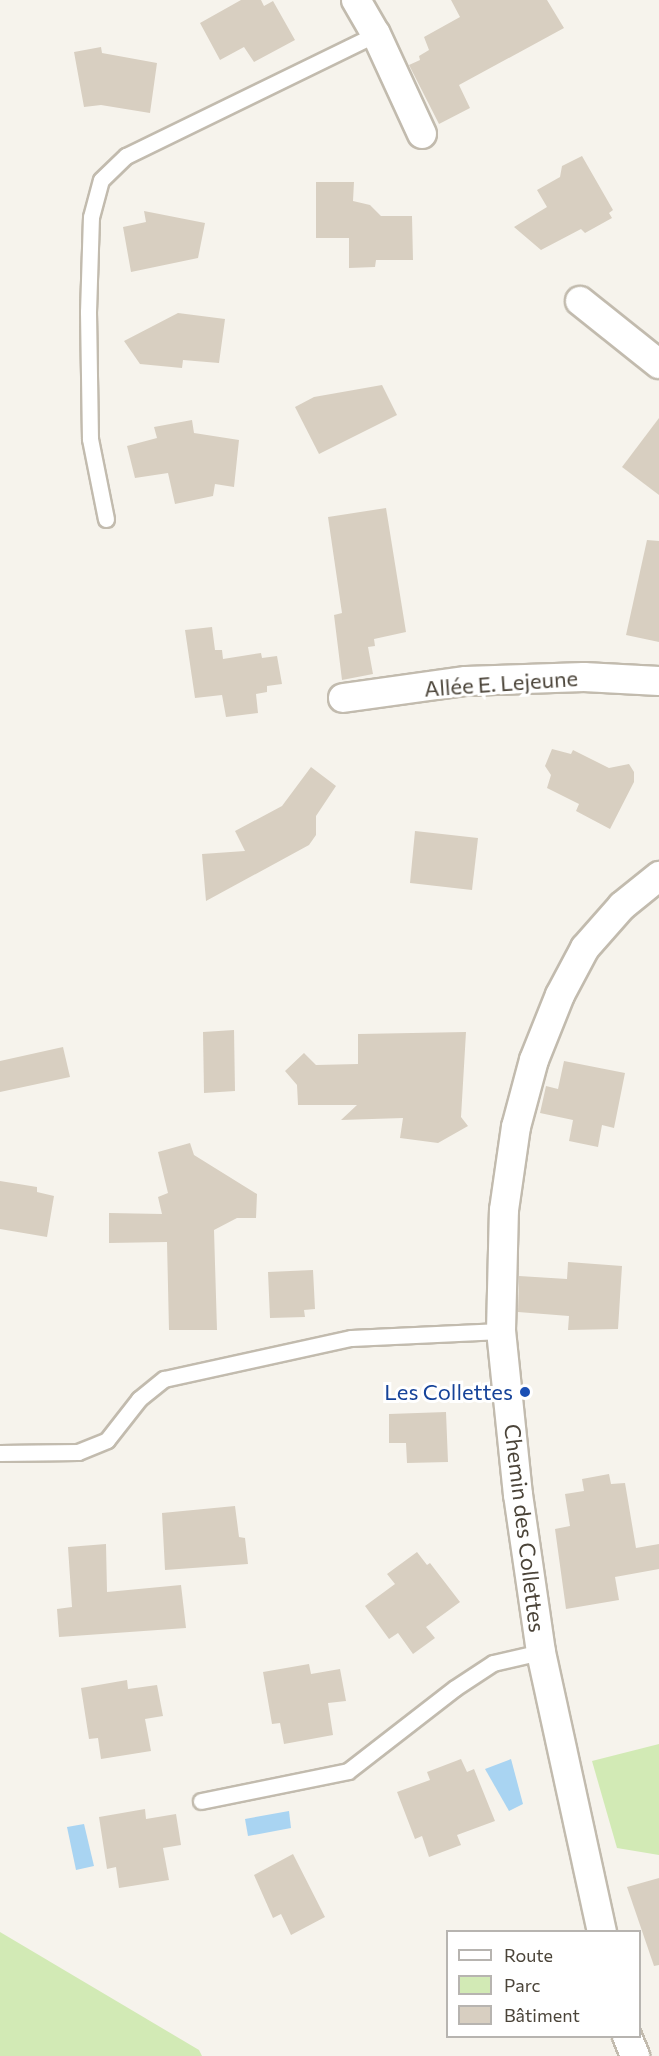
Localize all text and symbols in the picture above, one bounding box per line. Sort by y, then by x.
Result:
street label: Allée E. Lejeune [423,664,579,702]
place label: Les Collettes [384,1379,513,1405]
marker: Les Collettes [518,1385,532,1399]
street label: Chemin des Collettes [499,1422,551,1634]
legend [446,1930,641,2038]
text: Route [504,1944,553,1966]
text: Parc [504,1974,541,1996]
text: Bâtiment [504,2004,580,2026]

